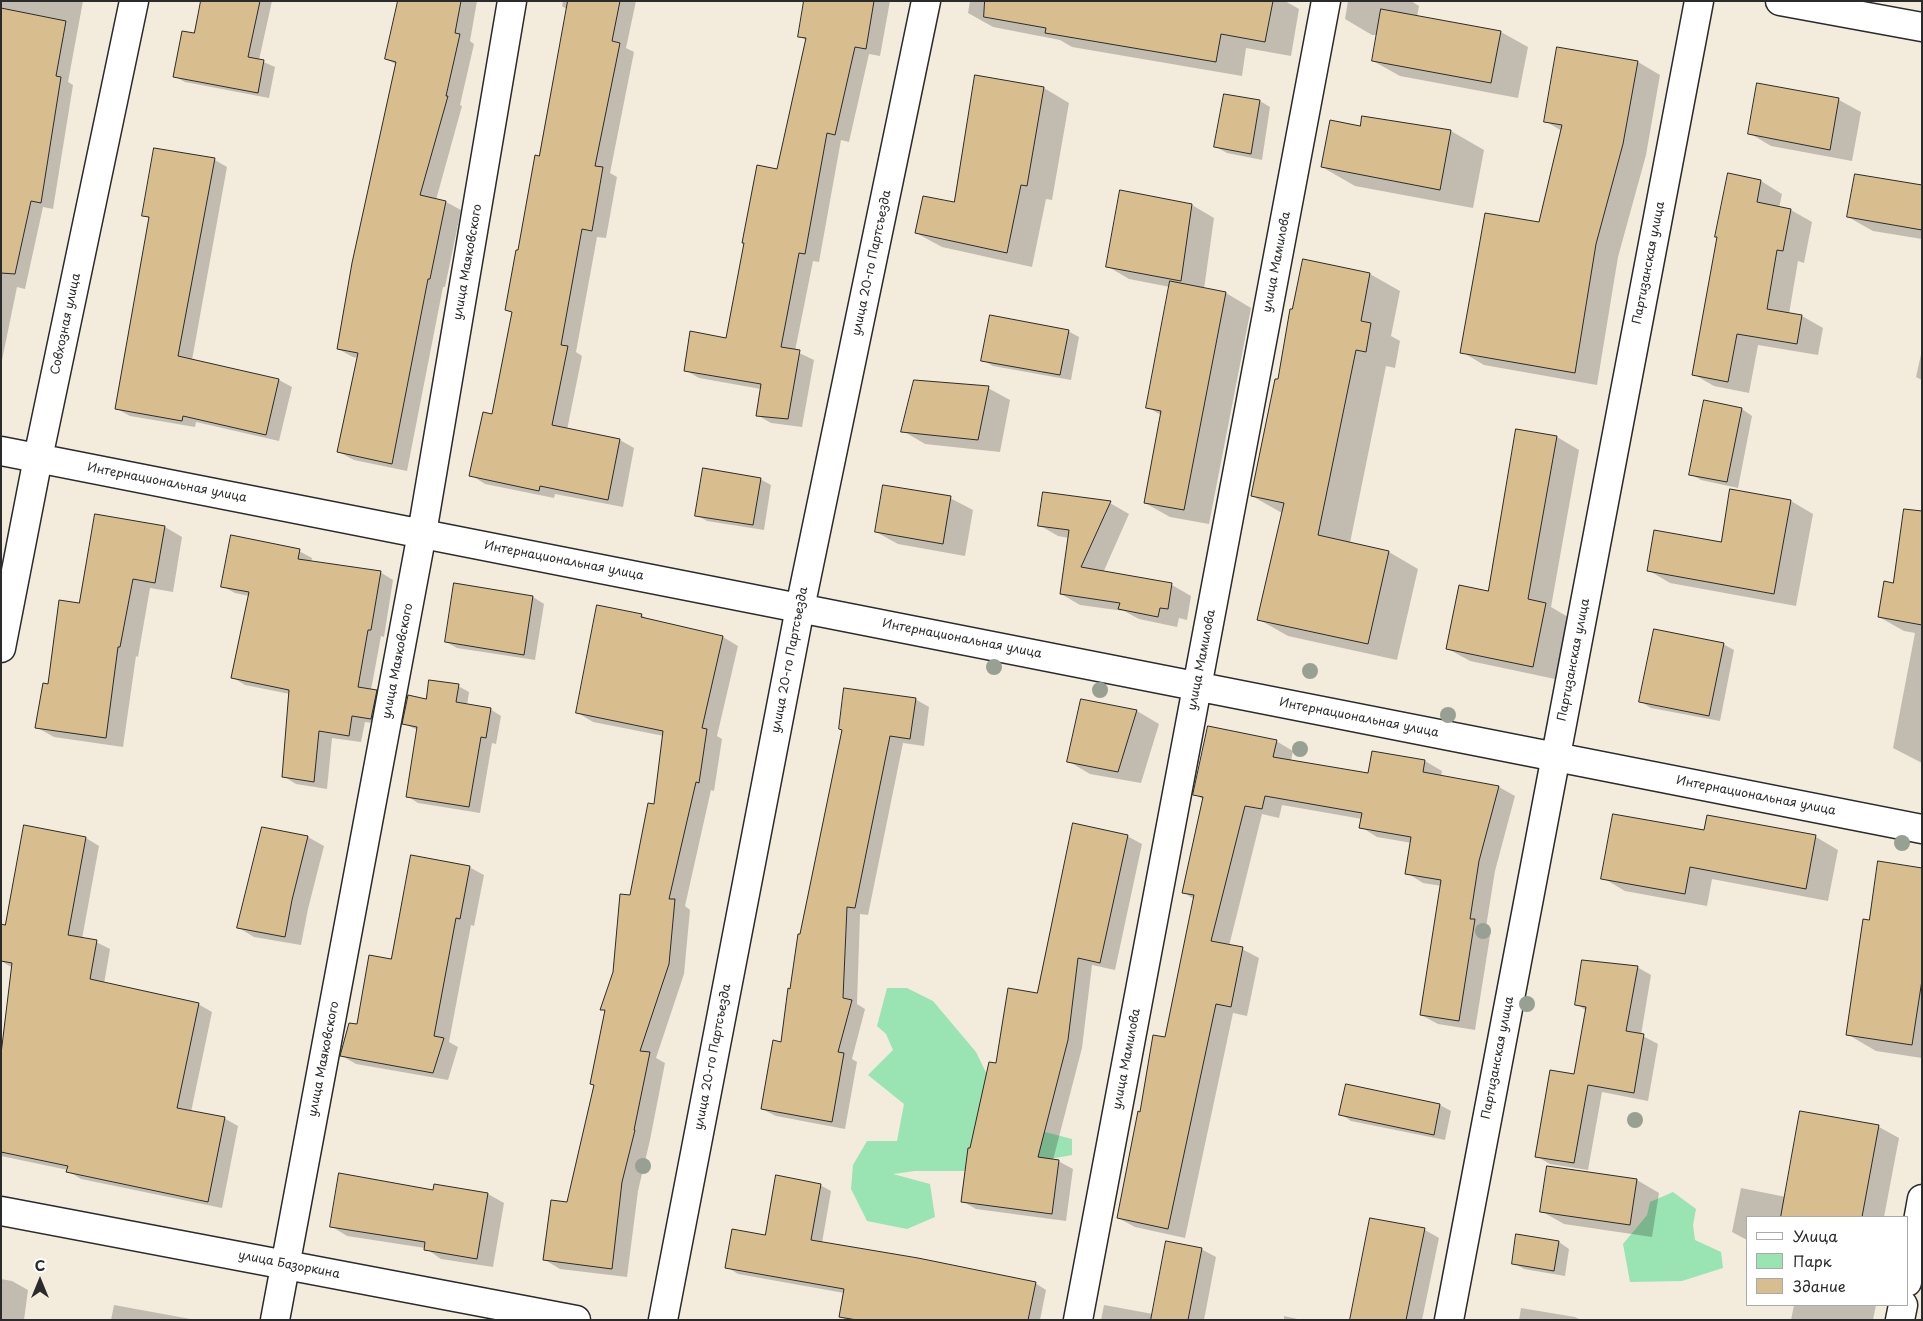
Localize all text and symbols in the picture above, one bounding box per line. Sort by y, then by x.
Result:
street label: улица 20-го Партсъезда [850,189,894,337]
street label: Партизанская улица [1630,200,1668,326]
street label: улица Маяковского [451,203,485,321]
street label: улица Мамилова [1260,210,1294,314]
street label: Совхозная улица [48,272,84,376]
street label: Интернациональная улица [86,460,248,506]
street label: Интернациональная улица [483,538,645,584]
street label: улица 20-го Партсъезда [769,586,811,734]
street label: Партизанская улица [1555,597,1593,723]
street label: улица Маяковского [380,602,416,720]
street label: улица Мамилова [1185,608,1219,712]
street label: Интернациональная улица [881,616,1043,662]
street label: Интернациональная улица [1278,695,1440,741]
street label: Интернациональная улица [1675,773,1837,819]
street label: улица 20-го Партсъезда [692,983,734,1131]
street label: Партизанская улица [1479,995,1517,1121]
street label: улица Маяковского [306,1000,342,1118]
street label: улица Мамилова [1110,1007,1144,1111]
legend [1746,1216,1908,1306]
text: Улица [1793,1224,1838,1247]
street label: улица Базоркина [237,1248,341,1282]
text: Парк [1793,1249,1832,1272]
text: С [35,1255,45,1276]
north arrow [15,1256,65,1306]
text: Здание [1793,1274,1846,1297]

